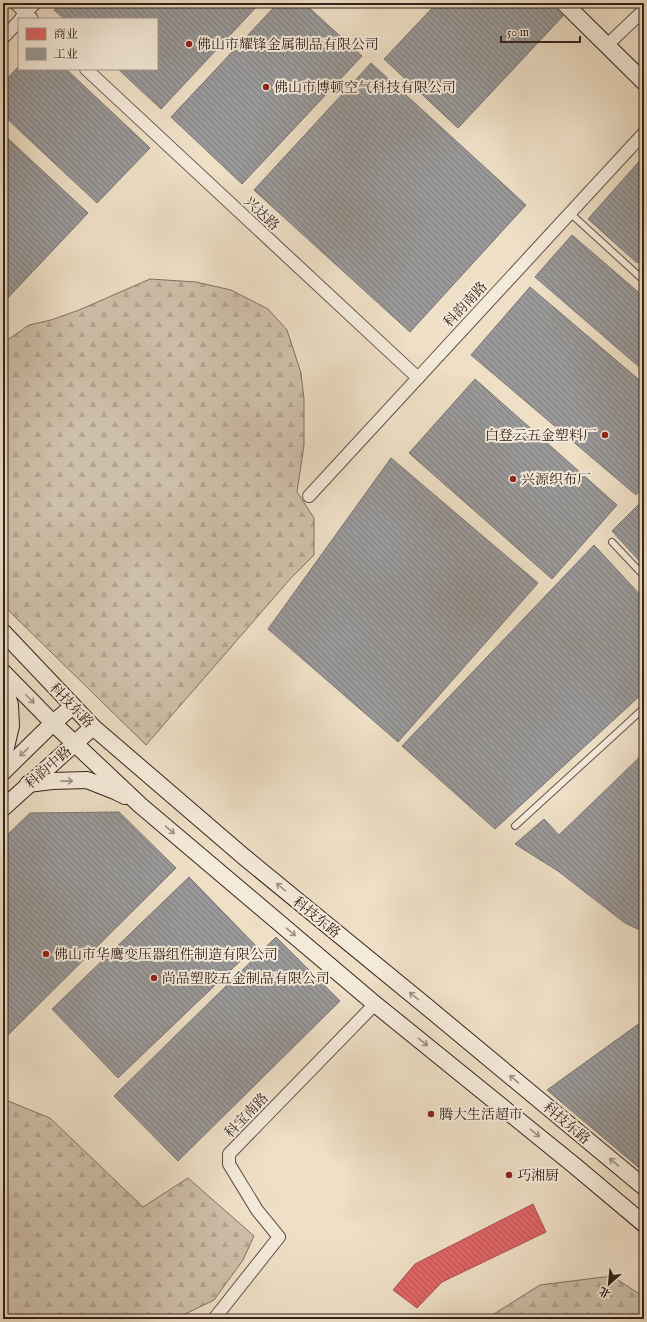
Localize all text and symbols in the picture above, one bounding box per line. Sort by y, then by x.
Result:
legend [18,18,158,70]
scale bar [501,18,580,44]
text: 50 m [507,25,529,40]
text: 商业 [54,27,78,42]
place label: 佛山市耀锋金属制品有限公司 [197,36,379,54]
marker: 佛山市耀锋金属制品有限公司 [184,39,194,49]
text: 工业 [54,47,78,62]
place label: 佛山市博顿空气科技有限公司 [274,79,456,97]
marker: 佛山市博顿空气科技有限公司 [261,82,271,92]
street label: 兴达路 [240,193,283,235]
street label: 科韵南路 [440,278,491,331]
place label: 白登云五金塑料厂 [485,427,597,445]
marker: 白登云五金塑料厂 [600,430,610,440]
place label: 兴源织布厂 [521,471,591,489]
marker: 兴源织布厂 [508,474,518,484]
street label: 科技东路 [45,679,97,732]
one-way arrow [25,694,35,704]
street label: 科韵中路 [22,743,76,793]
one-way arrow [19,747,29,756]
one-way arrow [60,777,73,784]
one-way arrow [165,825,175,834]
one-way arrow [276,883,286,892]
street label: 科技东路 [289,893,344,942]
one-way arrow [285,928,296,937]
place label: 佛山市华鹰变压器组件制造有限公司 [54,946,278,964]
marker: 佛山市华鹰变压器组件制造有限公司 [41,949,51,959]
place label: 尚品塑胶五金制品有限公司 [162,970,330,988]
marker: 尚品塑胶五金制品有限公司 [149,973,159,983]
one-way arrow [409,992,420,1001]
one-way arrow [417,1038,428,1047]
one-way arrow [509,1074,520,1083]
street label: 科宝南路 [221,1089,273,1142]
street label: 科技东路 [539,1099,594,1149]
place label: 腾大生活超市 [439,1106,523,1124]
marker: 腾大生活超市 [426,1109,436,1119]
one-way arrow [529,1129,540,1137]
one-way arrow [609,1158,620,1167]
place label: 巧湘厨 [517,1167,559,1185]
marker: 巧湘厨 [504,1170,514,1180]
north arrow [589,1264,629,1304]
text: 北 [597,1283,613,1301]

